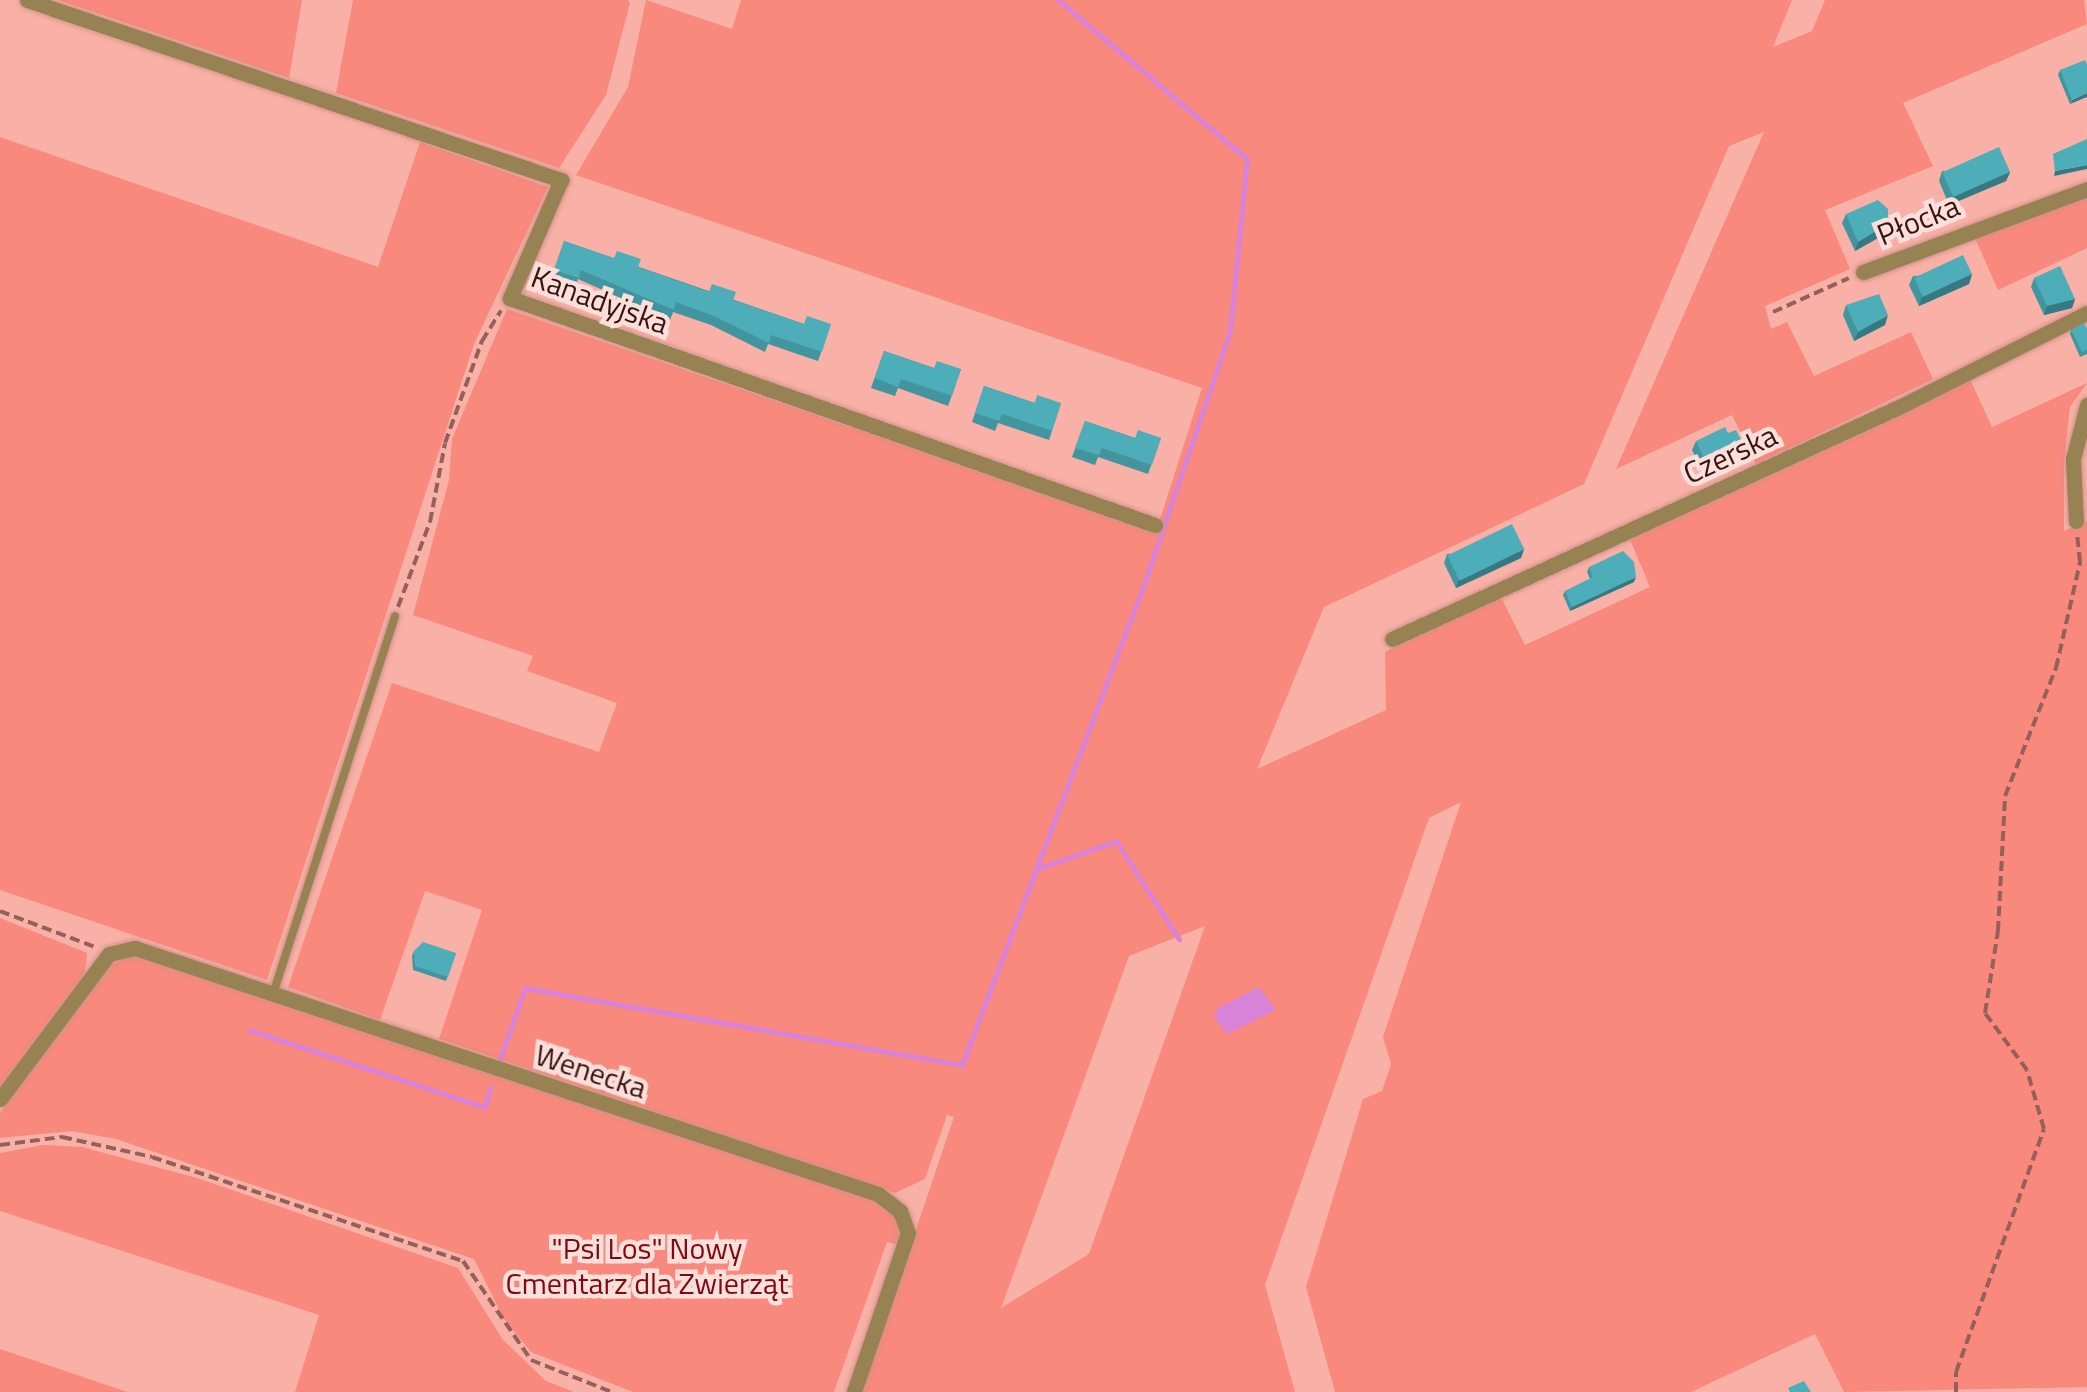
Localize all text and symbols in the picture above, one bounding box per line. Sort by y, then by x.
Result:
street label: Płocka [1872,187,1964,253]
street label: Kanadyjska [526,259,674,341]
street label: Czerska [1678,417,1782,491]
street label: Wenecka [531,1036,651,1106]
park label: "Psi Los" Nowy Cmentarz dla Zwierząt [506,1230,788,1300]

